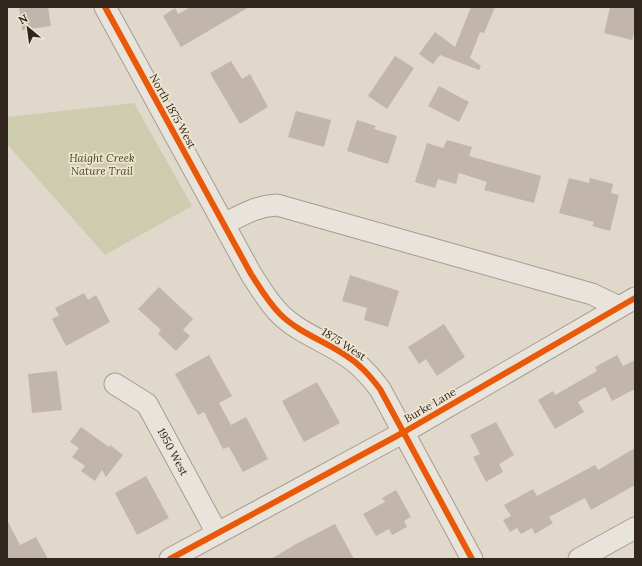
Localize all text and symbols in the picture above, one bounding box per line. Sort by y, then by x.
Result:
north arrow [8,8,48,48]
text: N [16,11,31,27]
street label: North 1875 West [147,71,200,151]
park label: Haight Creek Nature Trail [69,151,135,178]
street label: 1875 West [319,325,369,364]
street label: Burke Lane [402,385,458,425]
street label: 1950 West [154,426,192,479]

